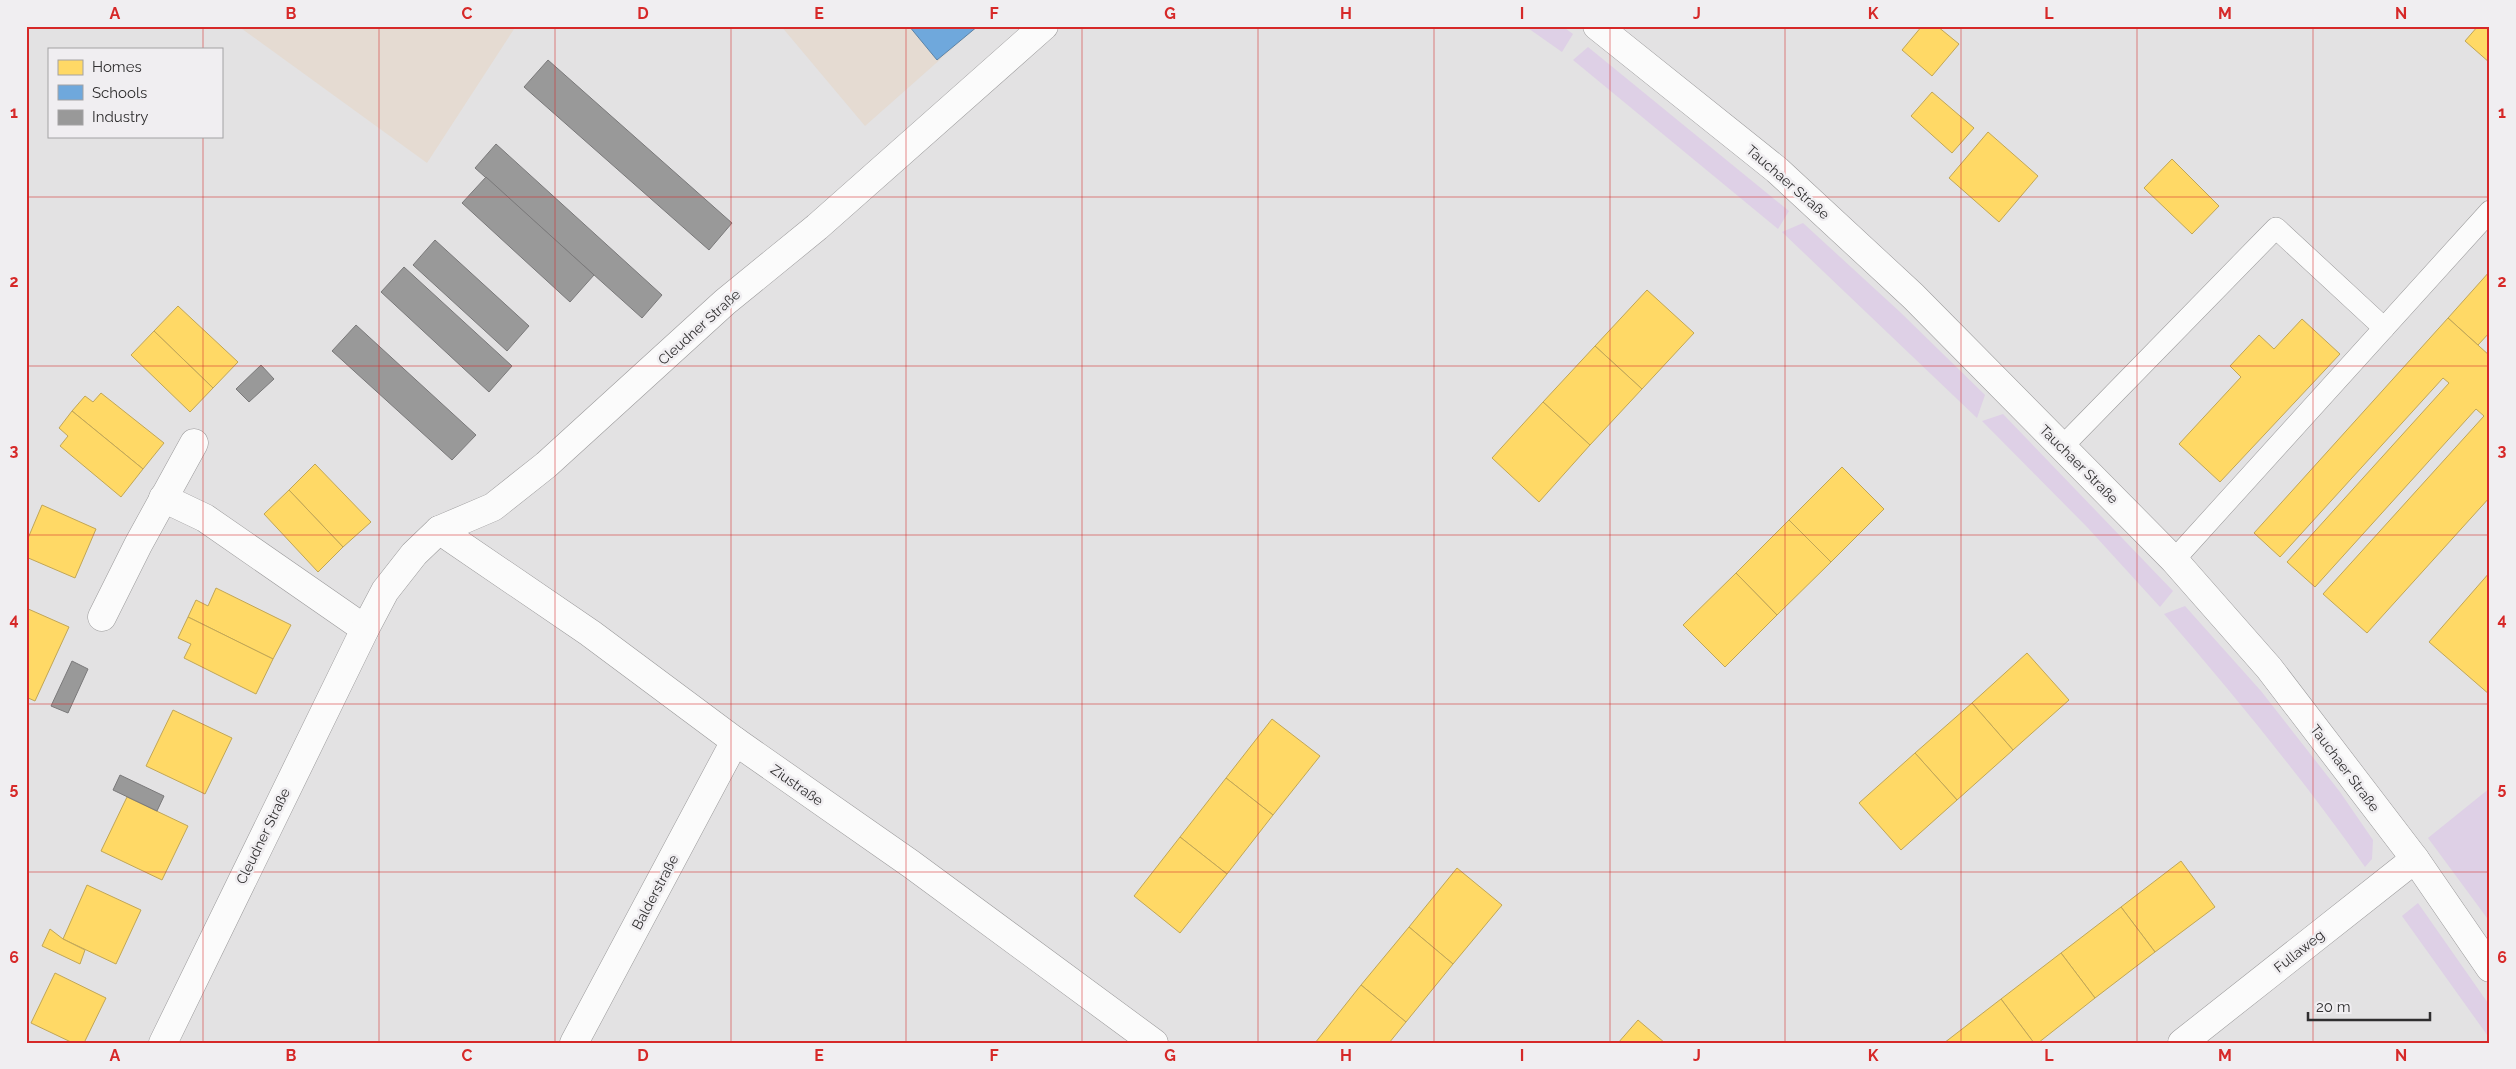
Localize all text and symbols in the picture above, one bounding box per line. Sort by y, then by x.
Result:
text: A [110,4,121,23]
text: B [286,4,297,23]
text: C [462,4,473,23]
text: D [637,4,649,23]
text: E [814,4,824,23]
text: F [989,4,999,23]
text: G [1164,4,1176,23]
text: H [1340,4,1352,23]
text: I [1520,4,1524,23]
text: J [1693,4,1701,23]
text: K [1868,4,1879,23]
text: L [2044,4,2054,23]
text: M [2218,4,2232,23]
text: N [2395,4,2407,23]
legend [48,48,222,138]
text: Homes [92,58,142,76]
text: Schools [92,84,147,102]
text: 1 [10,103,18,122]
text: 1 [2498,103,2506,122]
text: Industry [92,108,148,126]
street label: Tauchaer Straße [1743,142,1833,222]
text: 2 [9,272,19,291]
text: 2 [2497,272,2507,291]
street label: Cleudner Straße [655,286,743,368]
street label: Tauchaer Straße [2036,421,2122,507]
text: 3 [10,441,19,460]
text: 3 [2498,441,2507,460]
text: 4 [9,610,19,629]
text: 4 [2497,610,2507,629]
street label: Tauchaer Straße [2307,722,2383,814]
street label: Ziustraße [768,761,826,809]
text: 5 [10,779,19,798]
text: 5 [2498,779,2507,798]
street label: Cleudner Straße [233,785,293,887]
street label: Balderstraße [629,852,681,932]
street label: Fullaweg [2271,926,2327,976]
text: 6 [9,948,19,967]
text: 6 [2497,948,2507,967]
scale bar [2308,989,2431,1021]
text: 20 m [2316,998,2351,1016]
text: A [110,1046,121,1065]
text: B [286,1046,297,1065]
text: C [462,1046,473,1065]
text: D [637,1046,649,1065]
text: E [814,1046,824,1065]
text: F [989,1046,999,1065]
text: G [1164,1046,1176,1065]
text: H [1340,1046,1352,1065]
text: I [1520,1046,1524,1065]
text: J [1693,1046,1701,1065]
text: K [1868,1046,1879,1065]
text: L [2044,1046,2054,1065]
text: M [2218,1046,2232,1065]
text: N [2395,1046,2407,1065]

